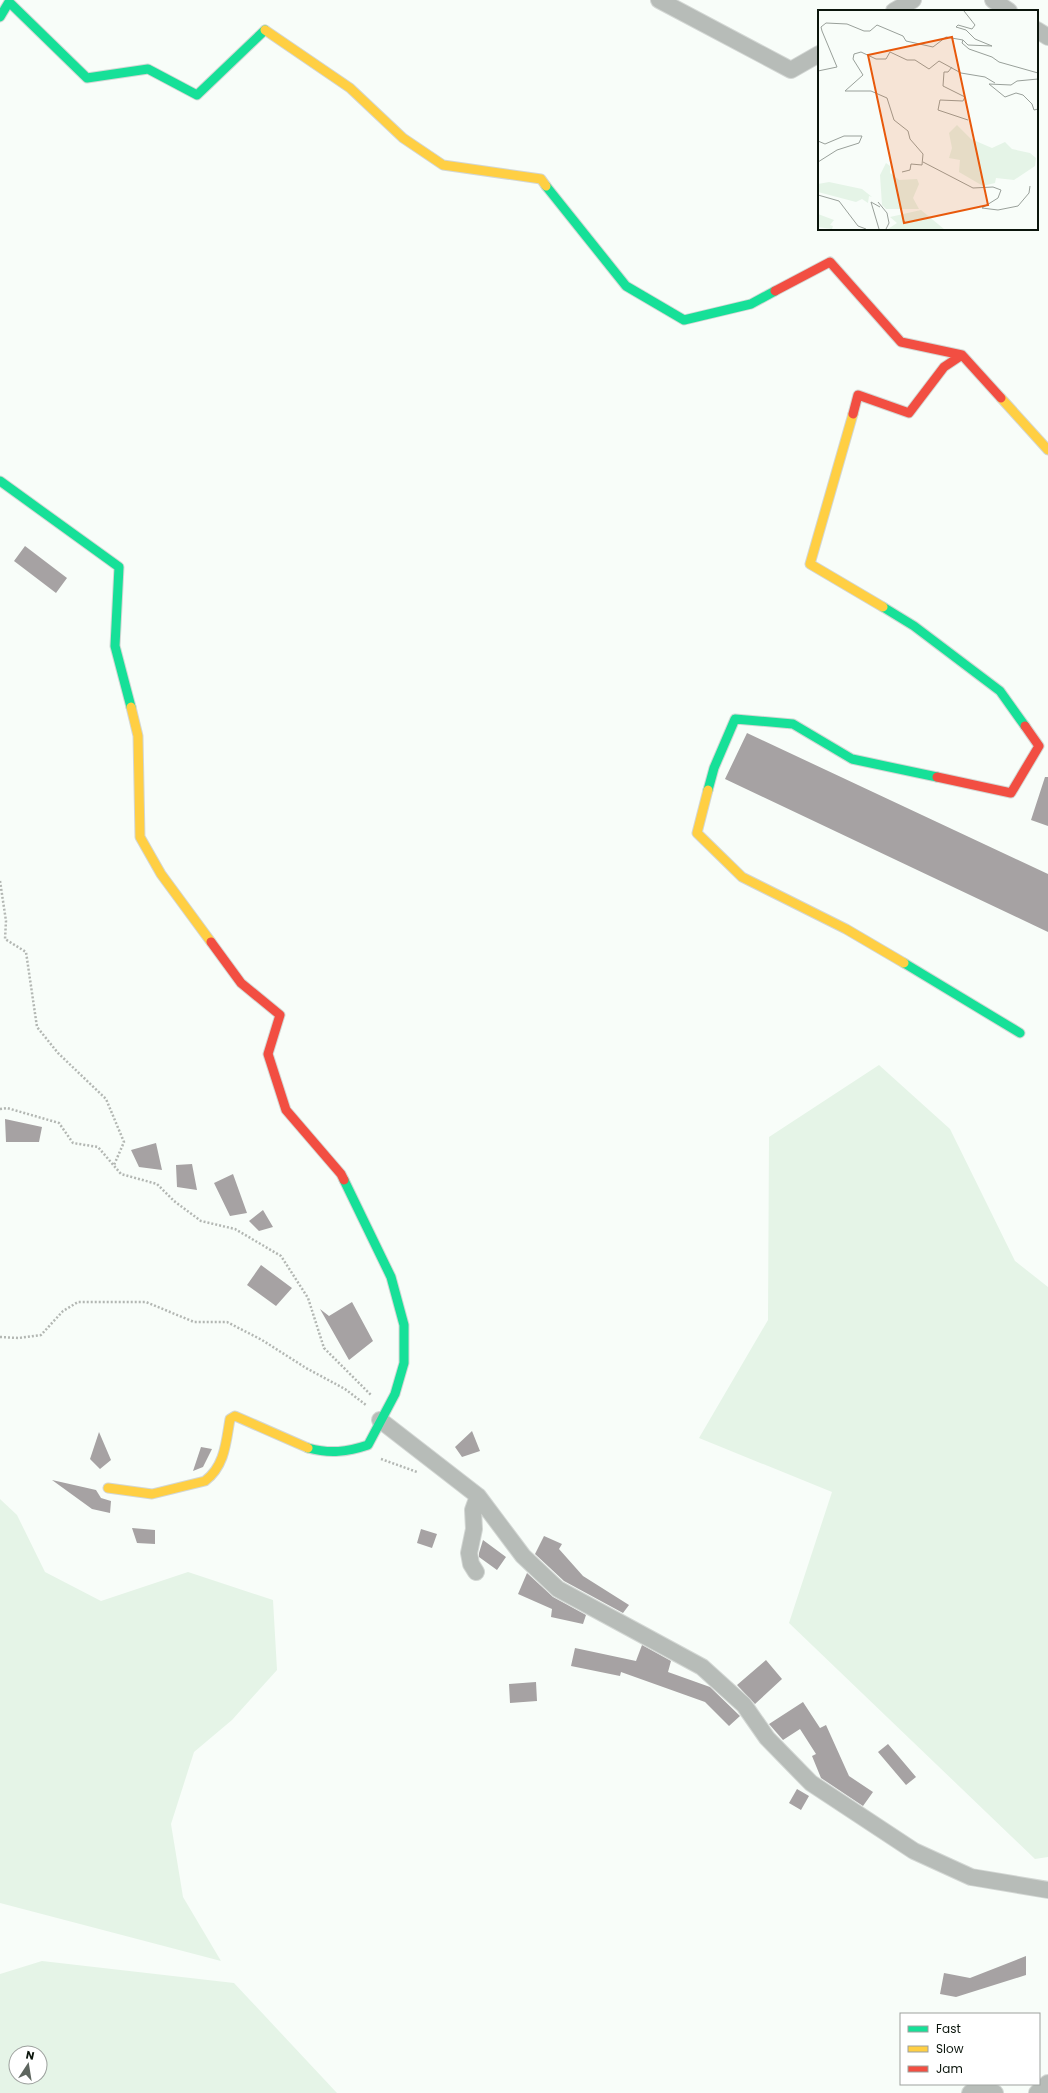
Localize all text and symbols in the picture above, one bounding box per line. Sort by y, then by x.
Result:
inset map [818,10,1038,230]
legend [900,2013,1040,2085]
text: Fast [936,2020,961,2037]
text: Slow [936,2040,964,2057]
north arrow [8,2045,48,2085]
text: N [24,2047,36,2064]
text: Jam [936,2060,963,2077]

